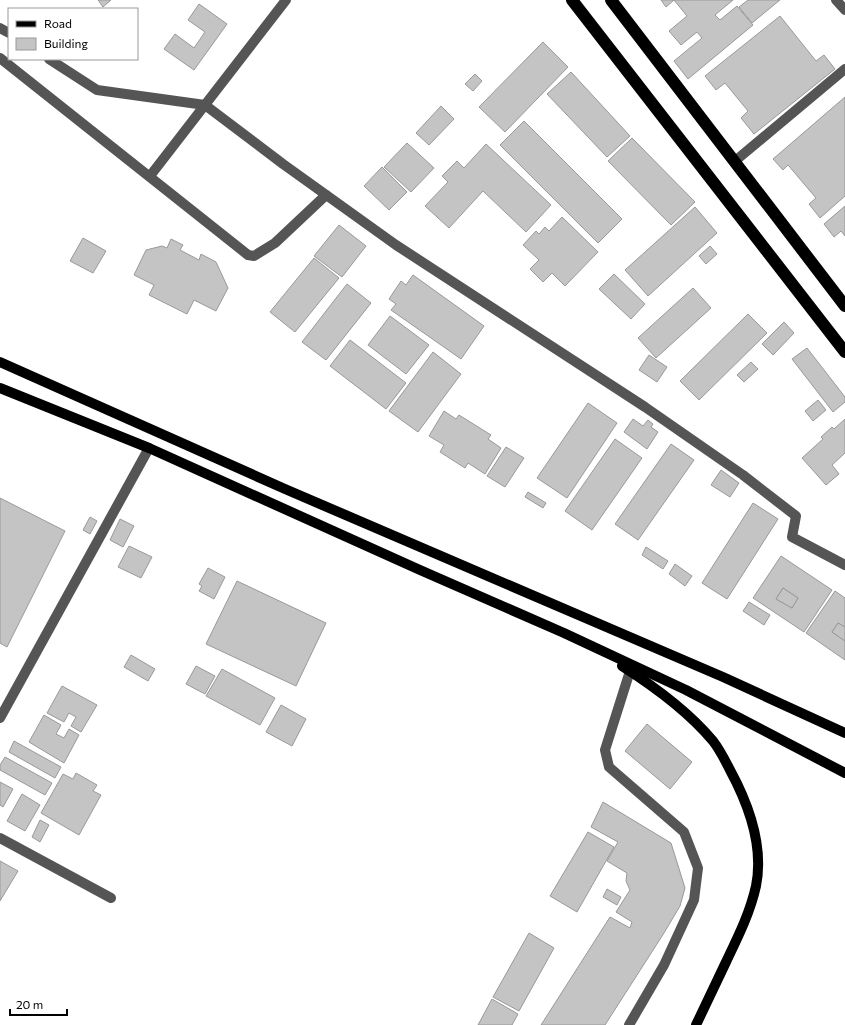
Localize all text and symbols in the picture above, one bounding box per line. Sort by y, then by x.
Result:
legend [8,8,138,60]
text: Road [44,16,72,30]
text: Building [44,36,88,50]
scale bar [10,991,67,1017]
text: 20 m [16,997,43,1011]

